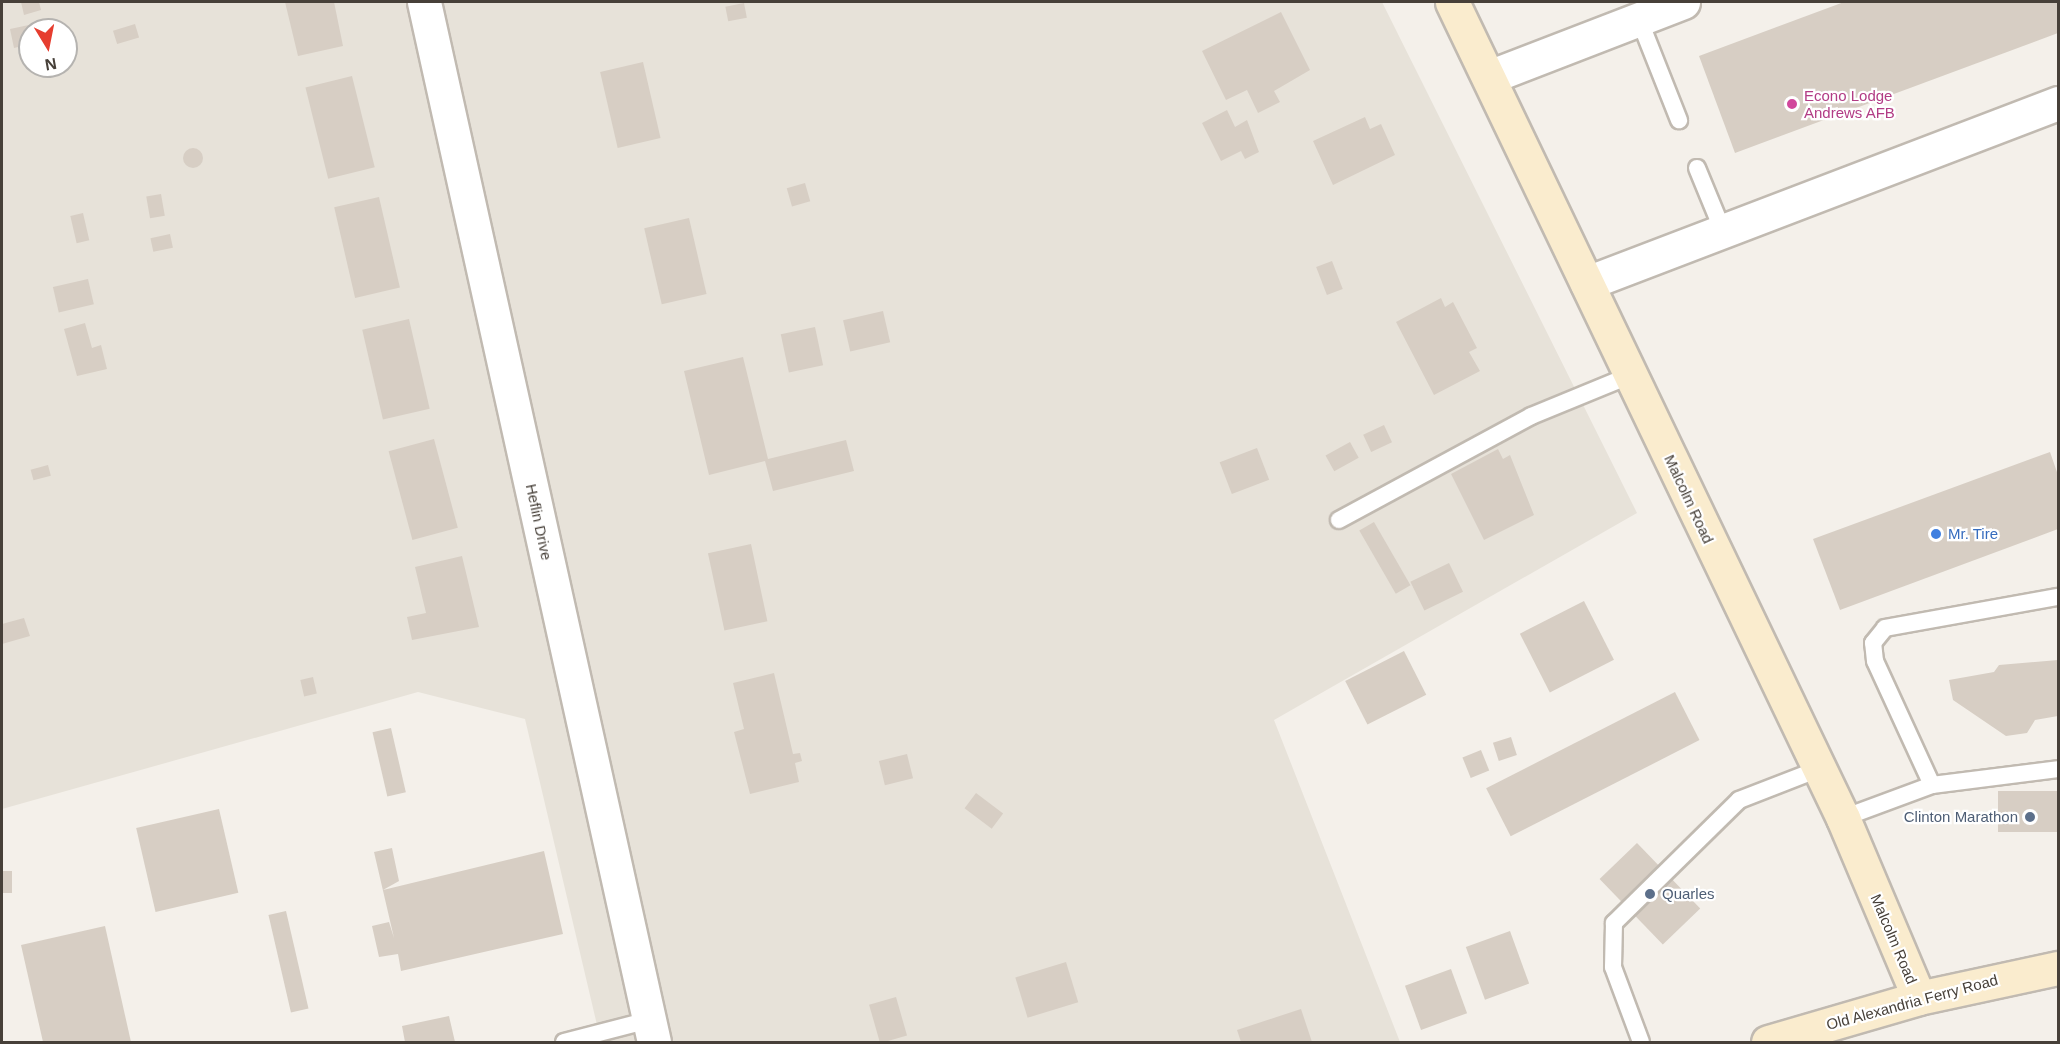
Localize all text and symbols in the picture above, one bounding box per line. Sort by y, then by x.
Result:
north arrow [18,18,78,78]
text: N [44,55,58,74]
place label: Econo Lodge Andrews AFB [1804,86,1896,121]
marker: Econo Lodge Andrews AFB [1785,97,1799,111]
street label: Malcolm Road [1661,452,1717,546]
street label: Heflin Drive [522,482,556,562]
place label: Mr. Tire [1948,525,1998,543]
marker: Mr. Tire [1929,527,1943,541]
place label: Clinton Marathon [1904,808,2018,826]
marker: Clinton Marathon [2023,810,2037,824]
place label: Quarles [1662,885,1715,903]
marker: Quarles [1643,887,1657,901]
street label: Malcolm Road [1867,891,1921,987]
street label: Old Alexandria Ferry Road [1824,970,2000,1034]

